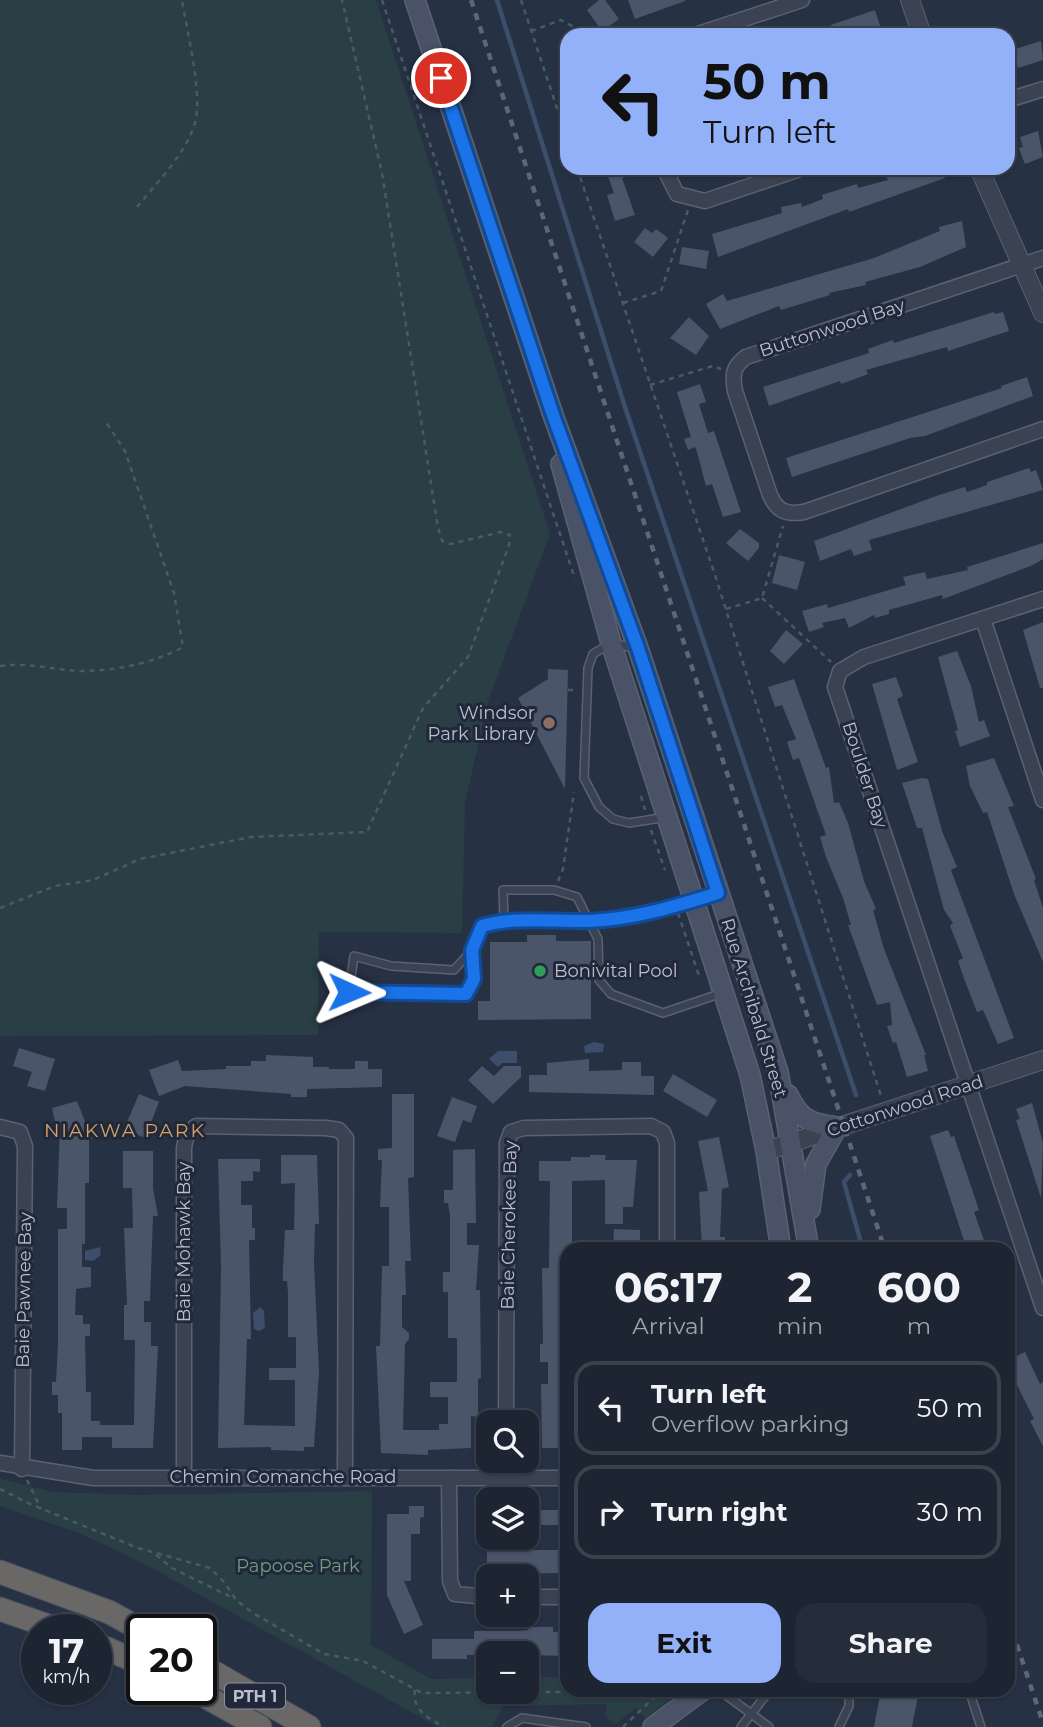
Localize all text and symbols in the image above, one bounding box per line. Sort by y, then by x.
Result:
pin [411,48,471,108]
text: 50 m [703,52,831,111]
icon: left [588,56,679,147]
icon: arrive [422,59,460,97]
text: Turn left [703,112,837,151]
street label: Buttonwood Bay [756,294,908,362]
place label: Windsor Park Library [428,702,535,745]
marker: Windsor Park Library [541,715,557,731]
street label: Boulder Bay [837,719,893,831]
street label: Rue Archibald Street [716,916,792,1100]
position arrow [312,955,386,1029]
place label: Bonivital Pool [554,960,678,982]
marker: Bonivital Pool [532,963,548,979]
street label: Cottonwood Road [824,1070,986,1142]
district label: NIAKWA PARK [44,1119,206,1142]
street label: Baie Cherokee Bay [497,1140,521,1310]
street label: Baie Mohawk Bay [173,1161,195,1322]
street label: Baie Pawnee Bay [12,1212,36,1368]
text: 06:17 [614,1261,723,1313]
text: 2 [788,1261,812,1313]
text: 600 [877,1261,961,1313]
text: Arrival [632,1312,705,1340]
text: min [777,1312,823,1340]
text: m [907,1312,931,1340]
text: Turn left [651,1378,767,1410]
icon: left [592,1389,630,1427]
text: 50 m [917,1392,983,1424]
map controls [476,1410,539,1704]
button: search [476,1410,539,1473]
text: Overflow parking [651,1410,850,1438]
street label: Chemin Comanche Road [170,1466,396,1488]
button: layers [476,1487,539,1550]
icon: right [592,1493,630,1531]
text: Turn right [651,1496,787,1528]
text: 30 m [917,1496,983,1528]
park label: Papoose Park [236,1555,360,1577]
button: + [476,1564,539,1627]
button: Exit [588,1603,781,1683]
button: Share [795,1603,987,1683]
speed limit sign: 20 [126,1614,217,1705]
text: 17 [49,1629,84,1672]
button: − [476,1641,539,1704]
text: km/h [42,1666,91,1688]
road number: PTH 1 [225,1684,285,1708]

